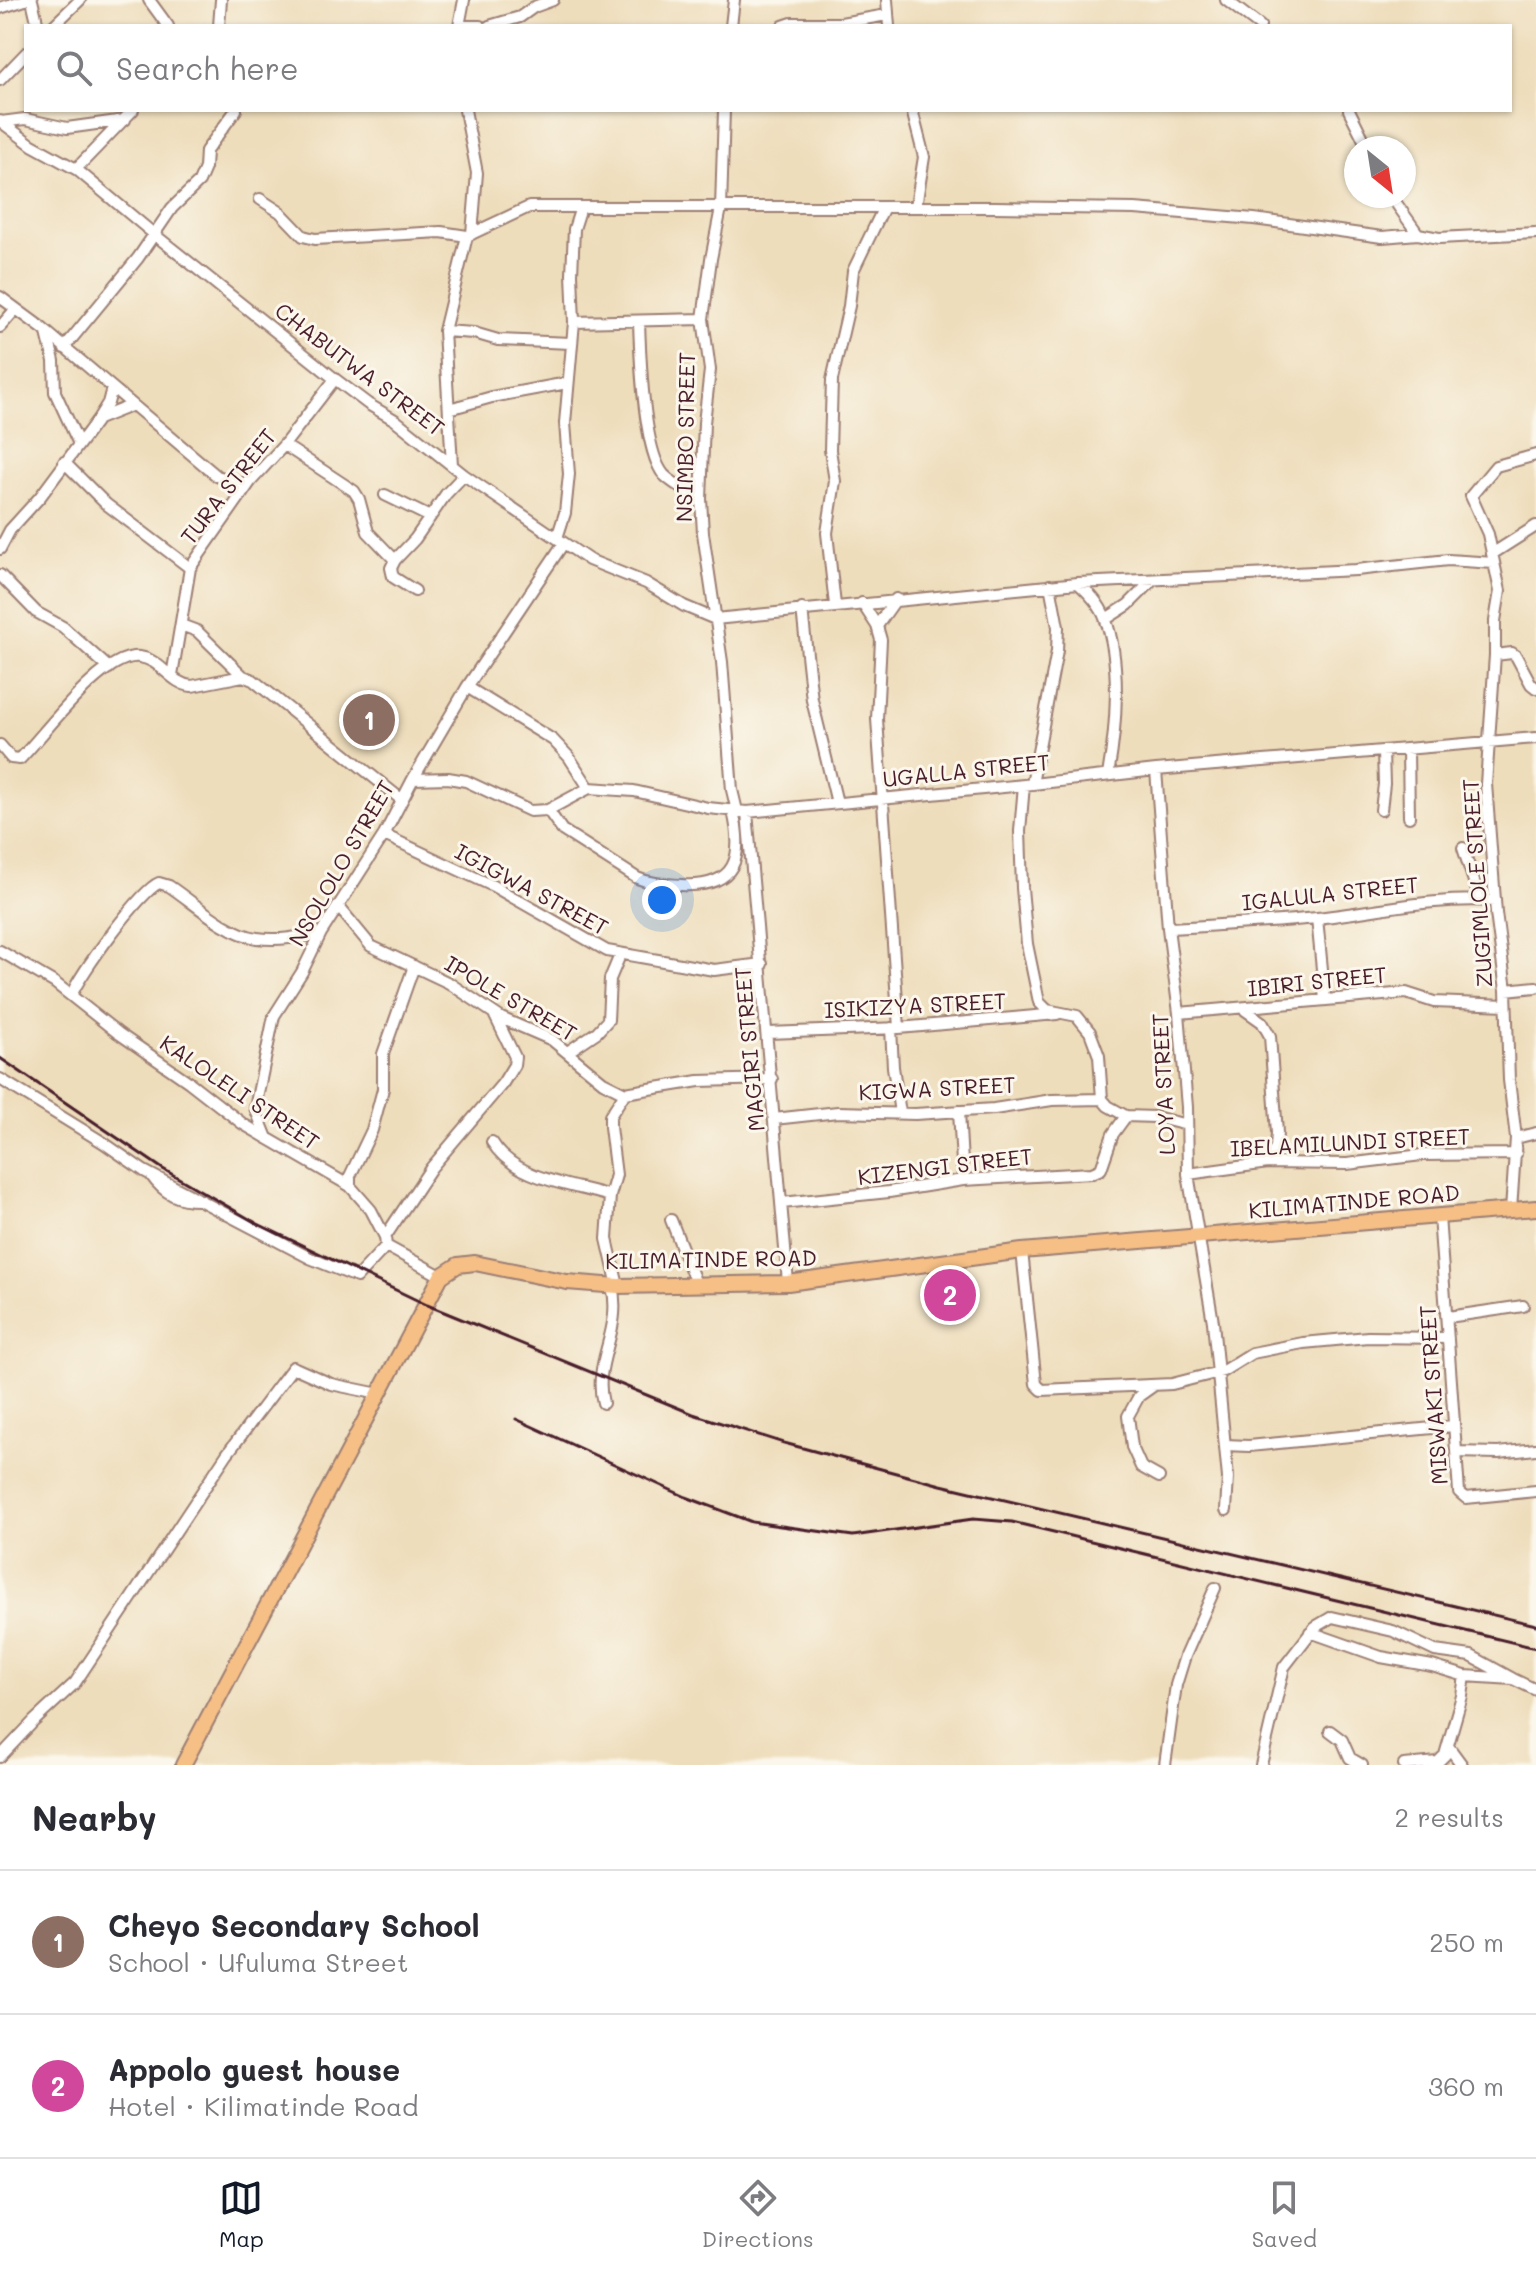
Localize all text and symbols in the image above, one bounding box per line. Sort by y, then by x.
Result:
search box [24,24,1512,112]
icon: search [52,46,96,90]
text: Search here [116,48,299,88]
north arrow [1344,136,1416,208]
street label: CHABUTWA STREET [269,296,451,442]
street label: NSIMBO STREET [669,352,701,522]
street label: TURA STREET [174,422,282,550]
pin: 1 [343,690,395,750]
street label: UGALLA STREET [881,747,1051,793]
street label: NSOLOLO STREET [282,775,400,951]
street label: ZUGIMLOLE STREET [1455,778,1499,988]
street label: IGIGWA STREET [450,836,614,942]
street label: IGALULA STREET [1240,869,1420,917]
your location [642,880,682,920]
street label: IPOLE STREET [440,948,582,1048]
street label: IBIRI STREET [1246,959,1388,1003]
street label: MAGIRI STREET [727,965,771,1133]
street label: ISIKIZYA STREET [823,986,1007,1024]
street label: LOYA STREET [1145,1012,1181,1156]
street label: KALOLELI STREET [155,1028,325,1156]
street label: KIGWA STREET [858,1069,1016,1107]
street label: IBELAMILUNDI STREET [1229,1121,1471,1163]
street label: KIZENGI STREET [856,1141,1034,1191]
street label: KILIMATINDE ROAD [1247,1177,1461,1225]
street label: KILIMATINDE ROAD [605,1243,817,1275]
pin: 2 [924,1265,976,1325]
street label: MISWAKI STREET [1412,1304,1454,1486]
text: Nearby [32,1795,157,1840]
text: 2 results [1395,1800,1504,1834]
text: Cheyo Secondary School [108,1905,480,1945]
text: 1 [52,1925,64,1959]
text: 250 m [1429,1925,1504,1959]
text: School · Ufuluma Street [108,1945,408,1979]
text: Appolo guest house [108,2049,400,2089]
text: 2 [51,2069,65,2103]
text: 360 m [1428,2069,1504,2103]
text: Hotel · Kilimatinde Road [108,2089,419,2123]
tab: Map [219,2176,264,2253]
tab: Directions [702,2176,814,2253]
tab: Saved [1252,2176,1317,2253]

